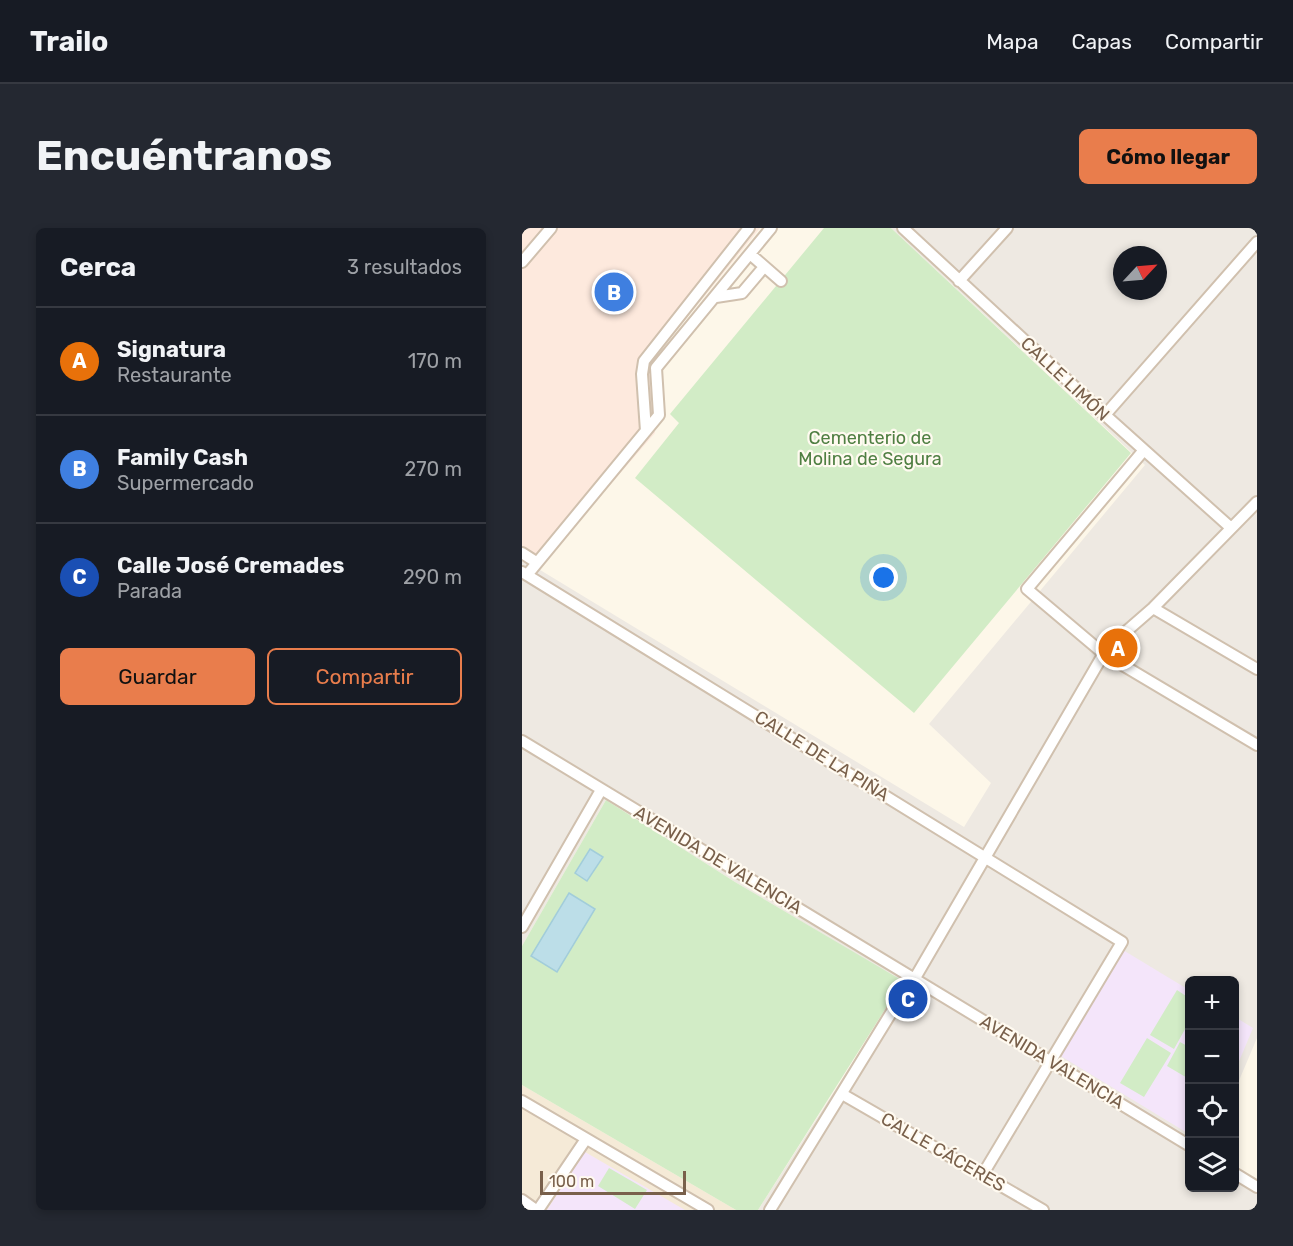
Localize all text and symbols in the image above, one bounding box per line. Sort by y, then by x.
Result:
text: Trailo [30,25,108,58]
text: Mapa [986,29,1039,54]
text: Capas [1072,29,1132,54]
text: Compartir [1165,29,1263,54]
button: Cómo llegar [1079,129,1257,184]
text: Encuéntranos [36,131,332,181]
north arrow [1113,246,1167,300]
text: Cerca [60,252,136,283]
text: 3 resultados [347,255,462,279]
pin: B [594,270,634,314]
street label: CALLE LIMÓN [1016,332,1114,426]
text: Signatura [117,336,226,363]
text: A [72,349,87,373]
text: 170 m [408,349,462,373]
text: Restaurante [117,363,232,387]
park label: Cementerio de Molina de Segura [798,427,942,470]
text: Family Cash [117,444,248,471]
text: B [72,457,87,481]
text: 270 m [405,457,462,481]
text: Supermercado [117,471,254,495]
text: Calle José Cremades [117,552,345,579]
your location [869,563,898,592]
text: C [72,565,87,589]
text: 290 m [403,565,462,589]
text: Parada [117,579,182,603]
pin: A [1098,626,1138,670]
button: Guardar [60,648,255,705]
button: Compartir [267,648,462,705]
street label: CALLE DE LA PIÑA [751,706,893,806]
street label: AVENIDA DE VALENCIA [630,801,806,919]
pin: C [888,976,928,1022]
map controls [1185,976,1239,1192]
button: + [1185,976,1239,1030]
street label: AVENIDA VALENCIA [976,1010,1128,1114]
button: − [1185,1030,1239,1084]
button: locate [1185,1084,1239,1138]
street label: CALLE CÁCERES [877,1107,1009,1197]
button: layers [1185,1138,1239,1192]
scale bar [540,1168,686,1196]
text: 100 m [549,1172,594,1191]

